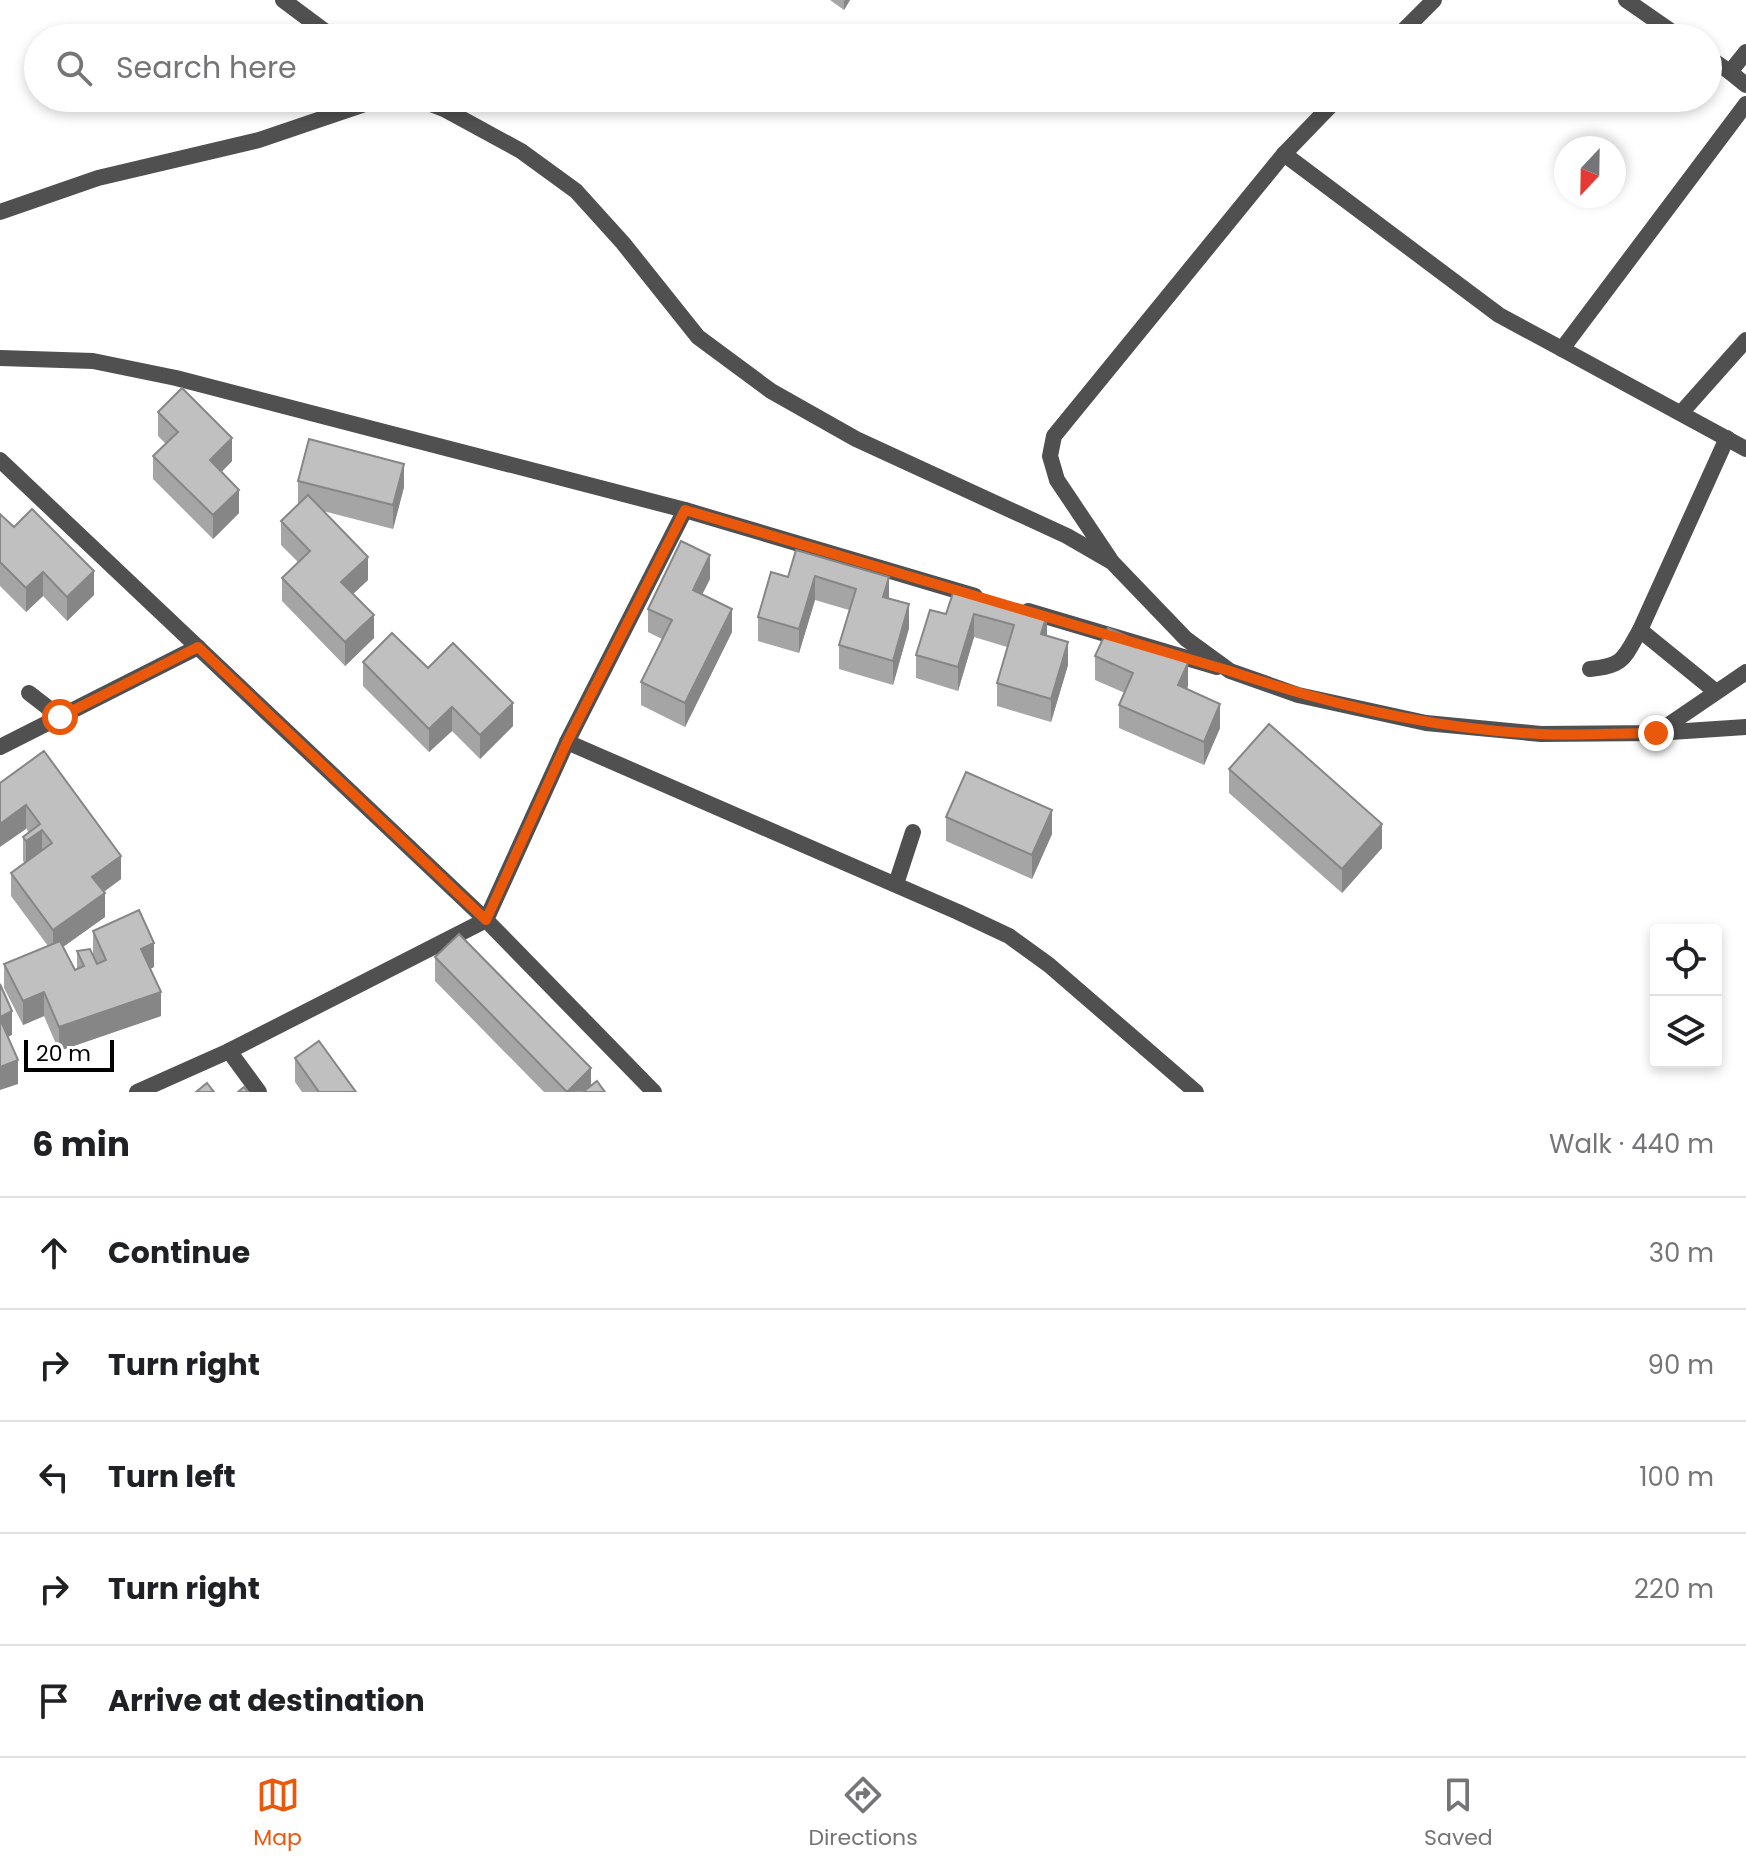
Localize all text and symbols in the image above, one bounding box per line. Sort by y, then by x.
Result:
search box [24,24,1722,112]
icon: search [52,46,96,90]
text: Search here [116,46,297,89]
north arrow [1554,136,1626,208]
route start [42,699,78,735]
route end [1638,715,1674,751]
map controls [1650,924,1722,1068]
button: locate [1650,924,1722,996]
button: layers [1650,996,1722,1068]
scale bar [24,1036,114,1072]
text: 20 m [36,1038,91,1069]
text: 6 min [32,1120,130,1168]
text: Walk · 440 m [1549,1126,1714,1162]
icon: ahead [32,1231,76,1275]
text: Continue [108,1231,250,1274]
text: 30 m [1649,1235,1714,1271]
icon: right [32,1343,76,1387]
text: Turn right [108,1343,260,1386]
text: 90 m [1648,1347,1714,1383]
icon: left [32,1455,76,1499]
text: Turn left [108,1455,236,1498]
text: 100 m [1639,1459,1714,1495]
icon: right [32,1567,76,1611]
text: Turn right [108,1567,260,1610]
text: 220 m [1634,1571,1714,1607]
icon: arrive [32,1679,76,1723]
text: Arrive at destination [108,1679,425,1722]
tab: Map [253,1773,302,1854]
tab: Directions [808,1773,918,1854]
tab: Saved [1424,1773,1493,1854]

